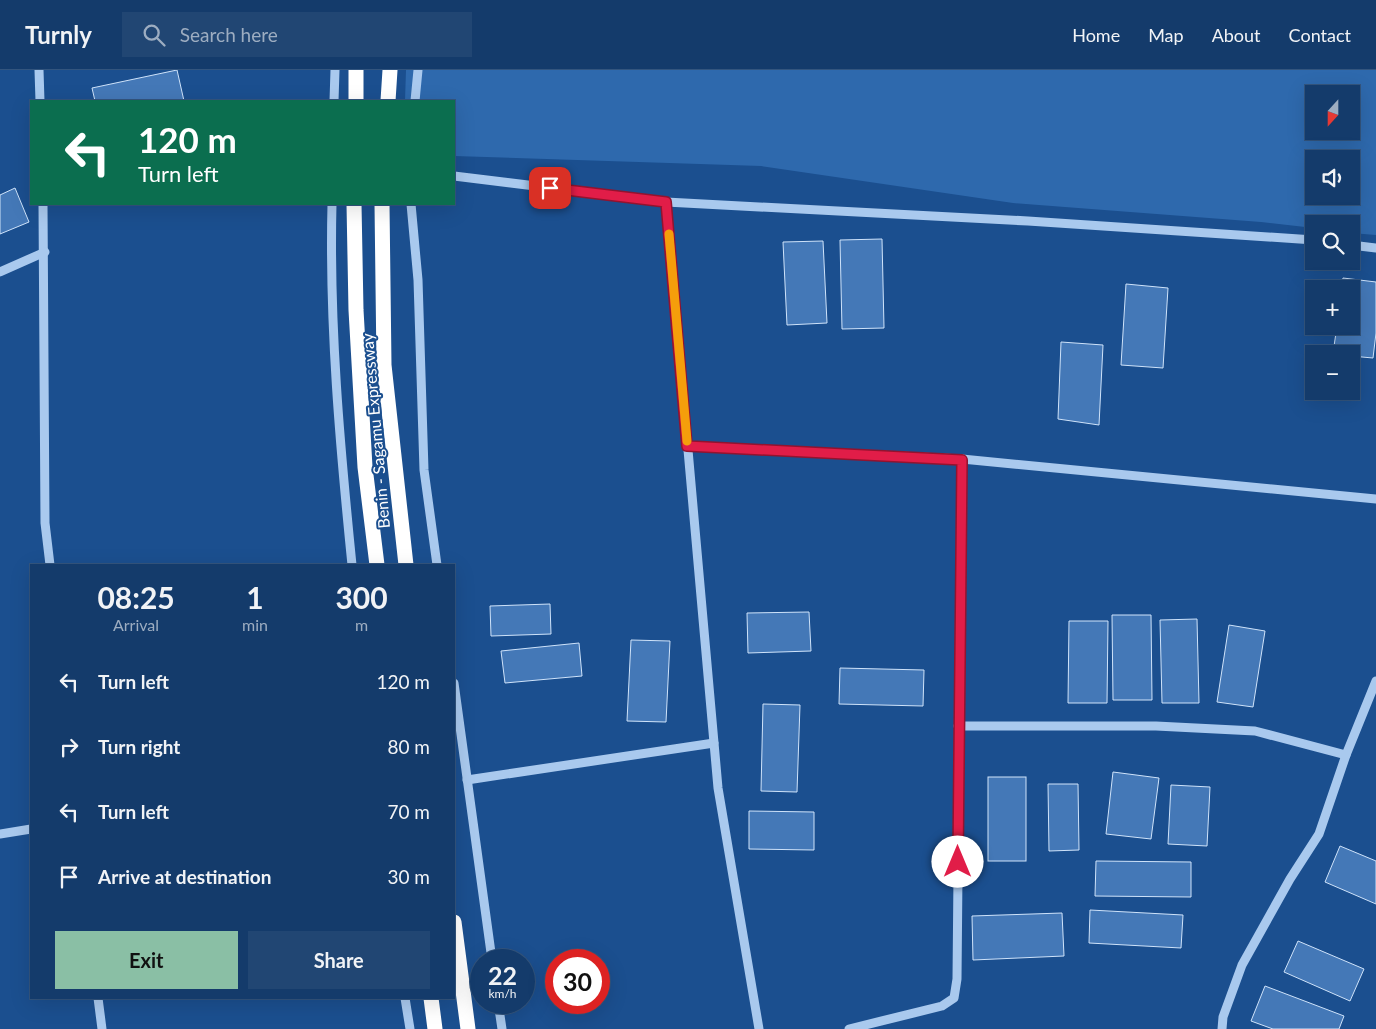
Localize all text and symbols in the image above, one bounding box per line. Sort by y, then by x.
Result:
search box [122,12,472,57]
text: Turnly [25,20,92,49]
icon: search [140,21,168,49]
text: Search here [180,23,278,46]
text: Home [1072,24,1120,46]
text: Map [1148,24,1184,46]
text: About [1212,24,1261,46]
text: Contact [1289,24,1351,46]
north arrow [1305,85,1360,140]
map controls [1305,85,1360,400]
text: 120 m [138,118,237,160]
icon: left [55,120,120,185]
button: sound [1305,150,1360,205]
text: Turn left [138,160,219,187]
pin [529,167,571,209]
icon: arrive [536,174,564,202]
button: search [1305,215,1360,270]
button: + [1305,280,1360,335]
street label: Benin - Sagamu Expressway [357,332,393,529]
button: − [1305,345,1360,400]
text: 08:25 [97,579,175,615]
text: 1 [246,579,264,615]
text: 300 [335,579,388,615]
text: Arrival [113,615,159,634]
text: min [242,615,268,634]
text: m [355,615,368,634]
icon: left [55,668,83,696]
text: Turn left [98,670,169,693]
text: 120 m [376,670,430,693]
icon: right [55,733,83,761]
text: Turn right [98,735,180,758]
text: 80 m [387,735,430,758]
icon: left [55,798,83,826]
text: Turn left [98,800,169,823]
text: 70 m [387,800,430,823]
position arrow [931,835,983,887]
icon: arrive [55,863,83,891]
text: Arrive at destination [98,865,271,888]
text: 30 m [387,865,430,888]
button: Exit [55,931,238,989]
button: Share [248,931,430,989]
speed limit sign: 30 [545,949,610,1014]
text: 22 [488,960,517,990]
text: km/h [488,986,517,1001]

